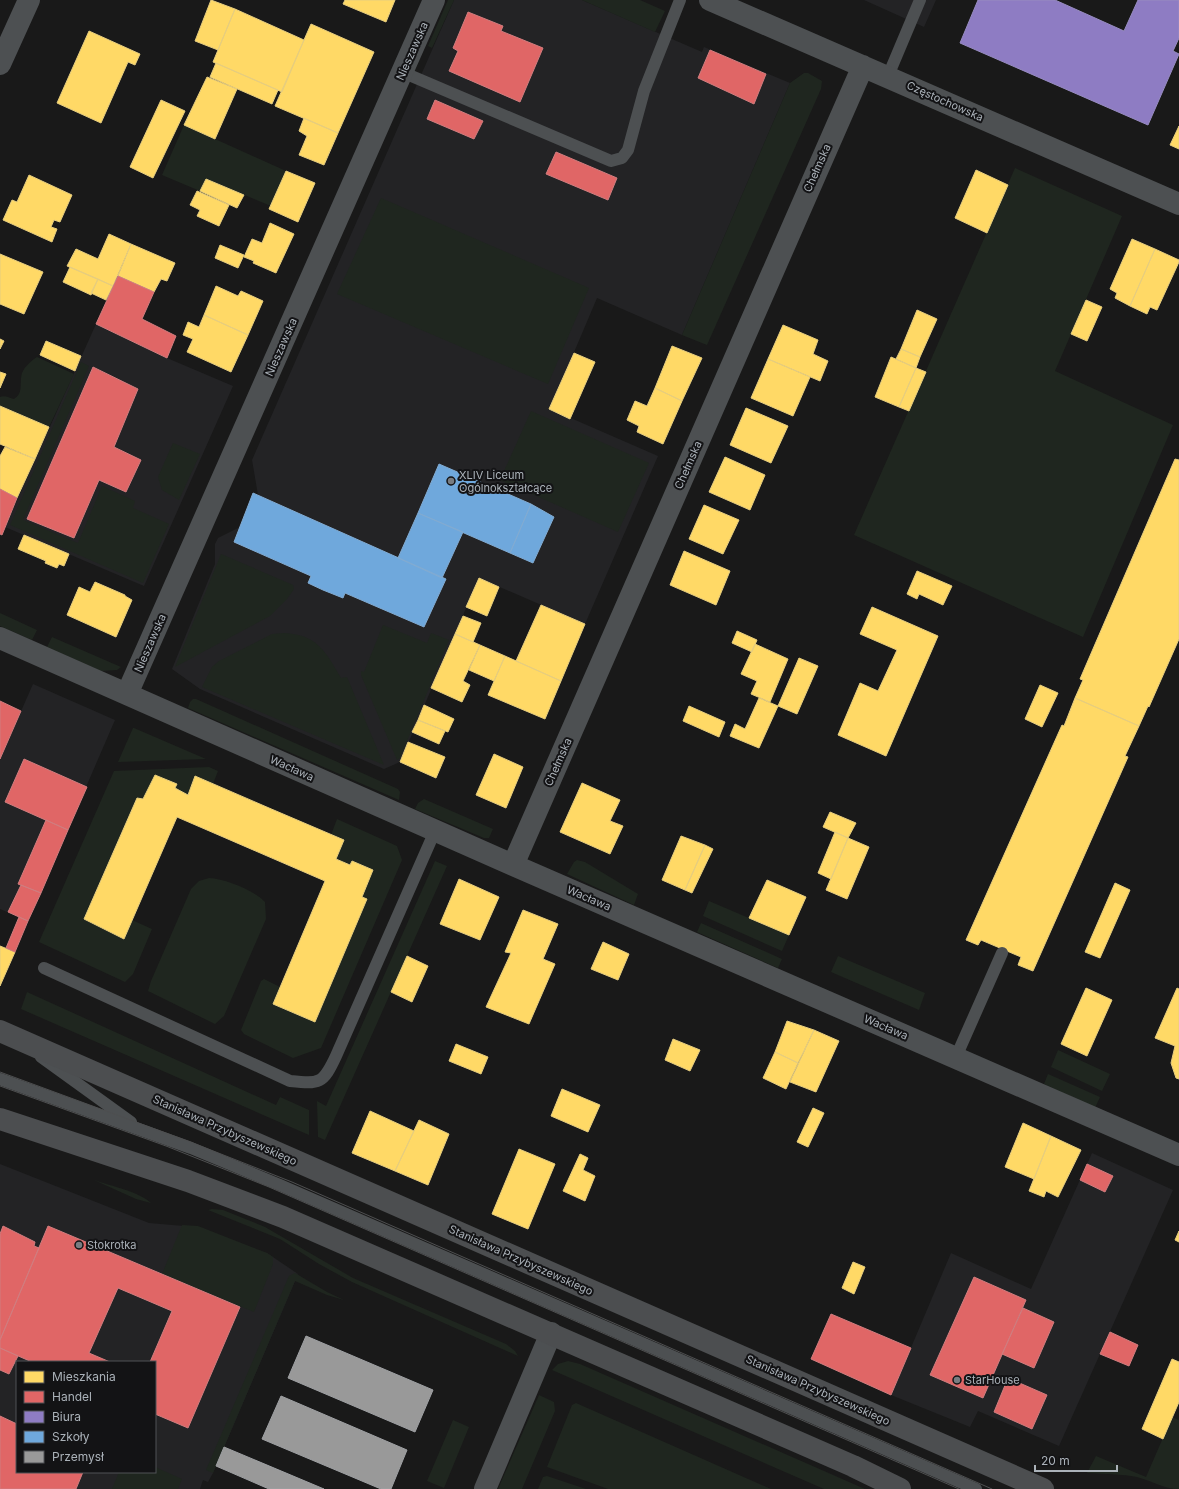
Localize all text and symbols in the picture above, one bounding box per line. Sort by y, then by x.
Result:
street label: Nieszawska [393,20,431,82]
street label: Częstochowska [904,78,986,124]
street label: Chełmska [800,142,834,194]
street label: Nieszawska [262,316,300,378]
street label: Chełmska [671,439,705,491]
place label: XLIV Liceum Ogólnokształcące [459,468,552,495]
marker: XLIV Liceum Ogólnokształcące [446,476,456,486]
street label: Nieszawska [131,612,169,674]
street label: Chełmska [541,736,575,788]
street label: Wacława [268,752,316,784]
street label: Wacława [565,882,613,914]
street label: Wacława [862,1011,910,1043]
street label: Stanisława Przybyszewskiego [151,1092,300,1168]
street label: Stanisława Przybyszewskiego [447,1222,596,1298]
place label: Stokrotka [87,1238,137,1252]
marker: Stokrotka [74,1240,84,1250]
street label: Stanisława Przybyszewskiego [744,1352,893,1428]
legend [16,1361,156,1473]
text: Mieszkania [52,1369,116,1384]
place label: StarHouse [965,1373,1020,1387]
marker: StarHouse [952,1375,962,1385]
text: Handel [52,1389,92,1404]
text: Biura [52,1409,81,1424]
text: Szkoły [52,1429,90,1444]
scale bar [1035,1447,1117,1473]
text: Przemysł [52,1449,104,1464]
text: 20 m [1041,1453,1070,1468]

